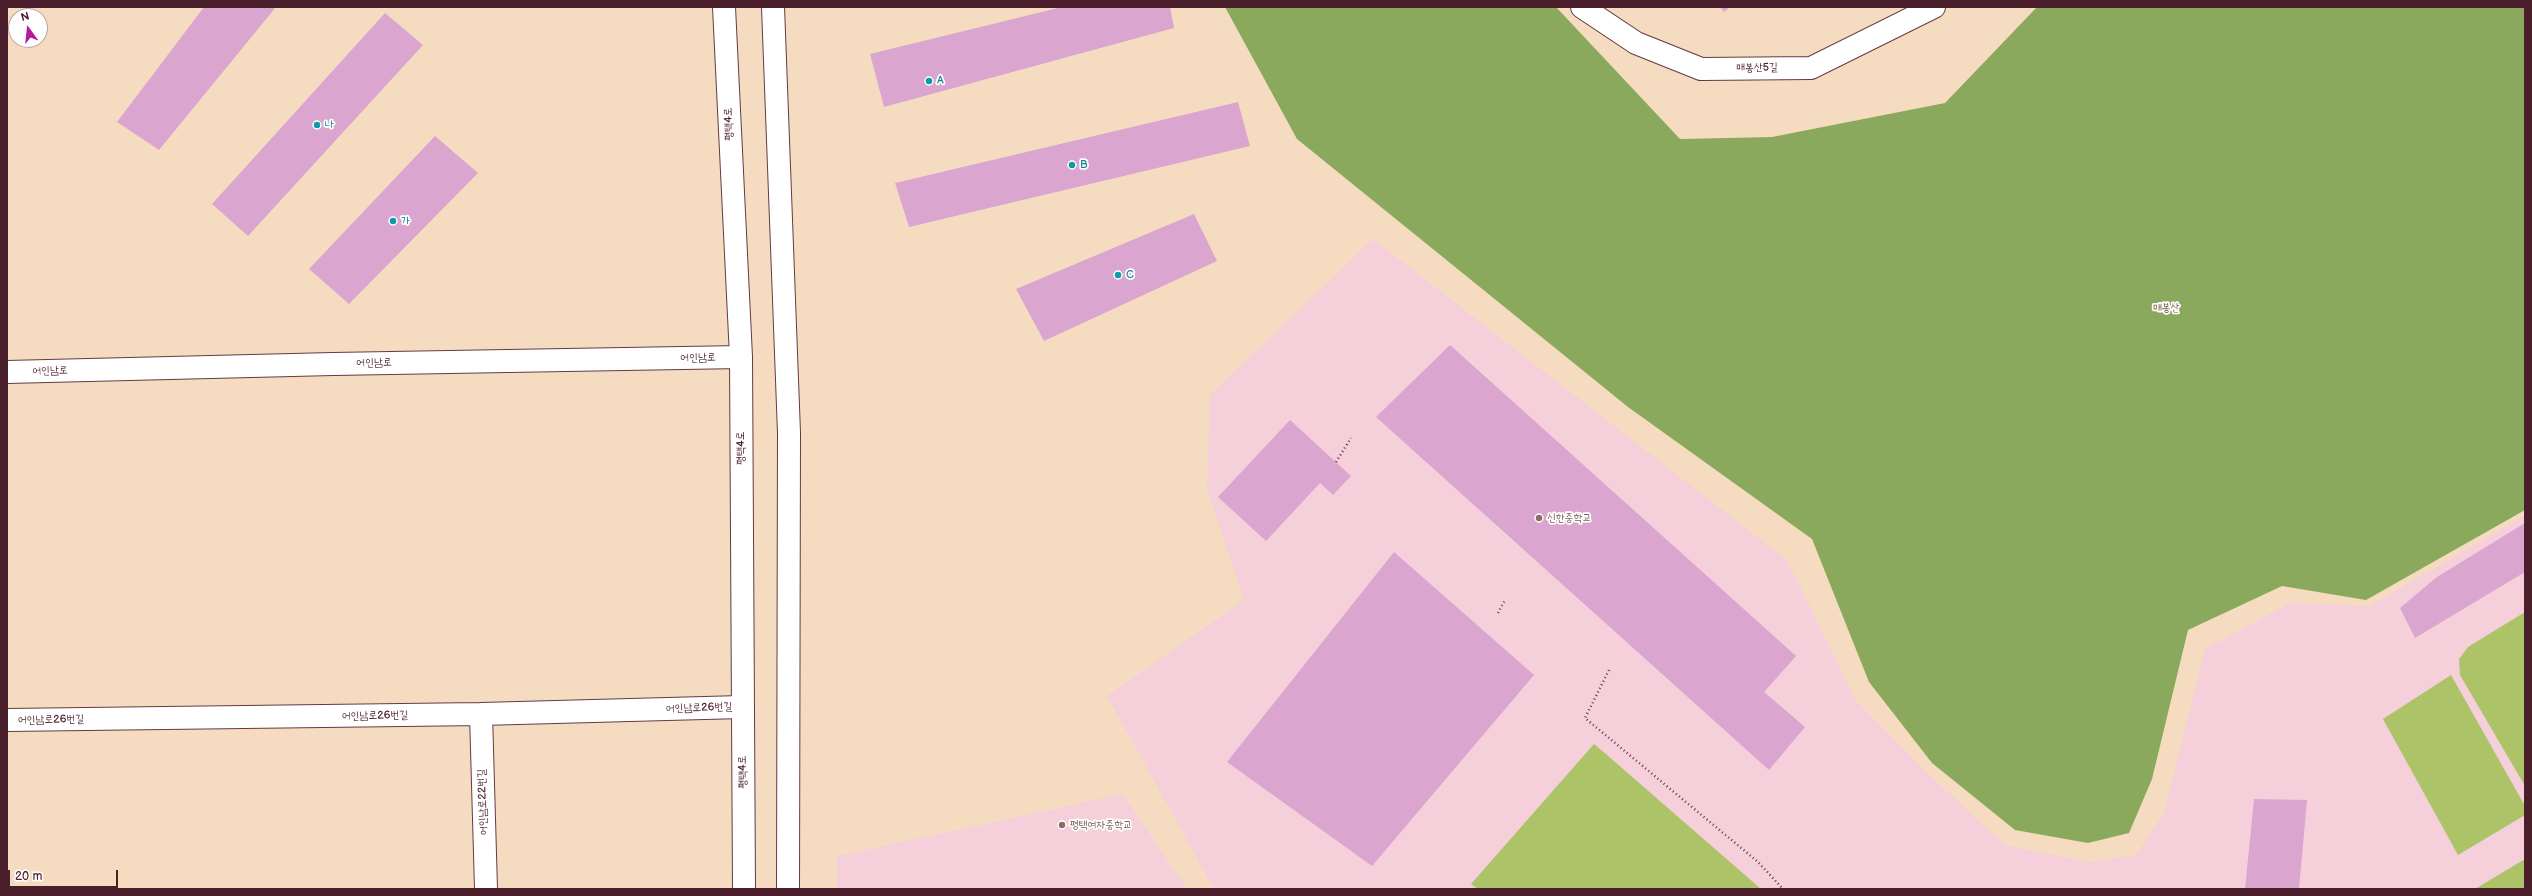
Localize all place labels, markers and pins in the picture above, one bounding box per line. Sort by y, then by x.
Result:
place label: A [937,74,944,88]
marker: A [924,76,934,86]
place label: 나 [325,118,334,132]
marker: 나 [312,120,322,130]
place label: B [1080,158,1088,172]
marker: B [1067,160,1077,170]
place label: 가 [401,214,410,228]
marker: 가 [388,216,398,226]
place label: C [1126,268,1134,282]
marker: C [1113,270,1123,280]
place label: 신한중학교 [1547,511,1591,525]
marker: 신한중학교 [1534,513,1544,523]
place label: 평택여자중학교 [1070,818,1132,832]
marker: 평택여자중학교 [1057,820,1067,830]

